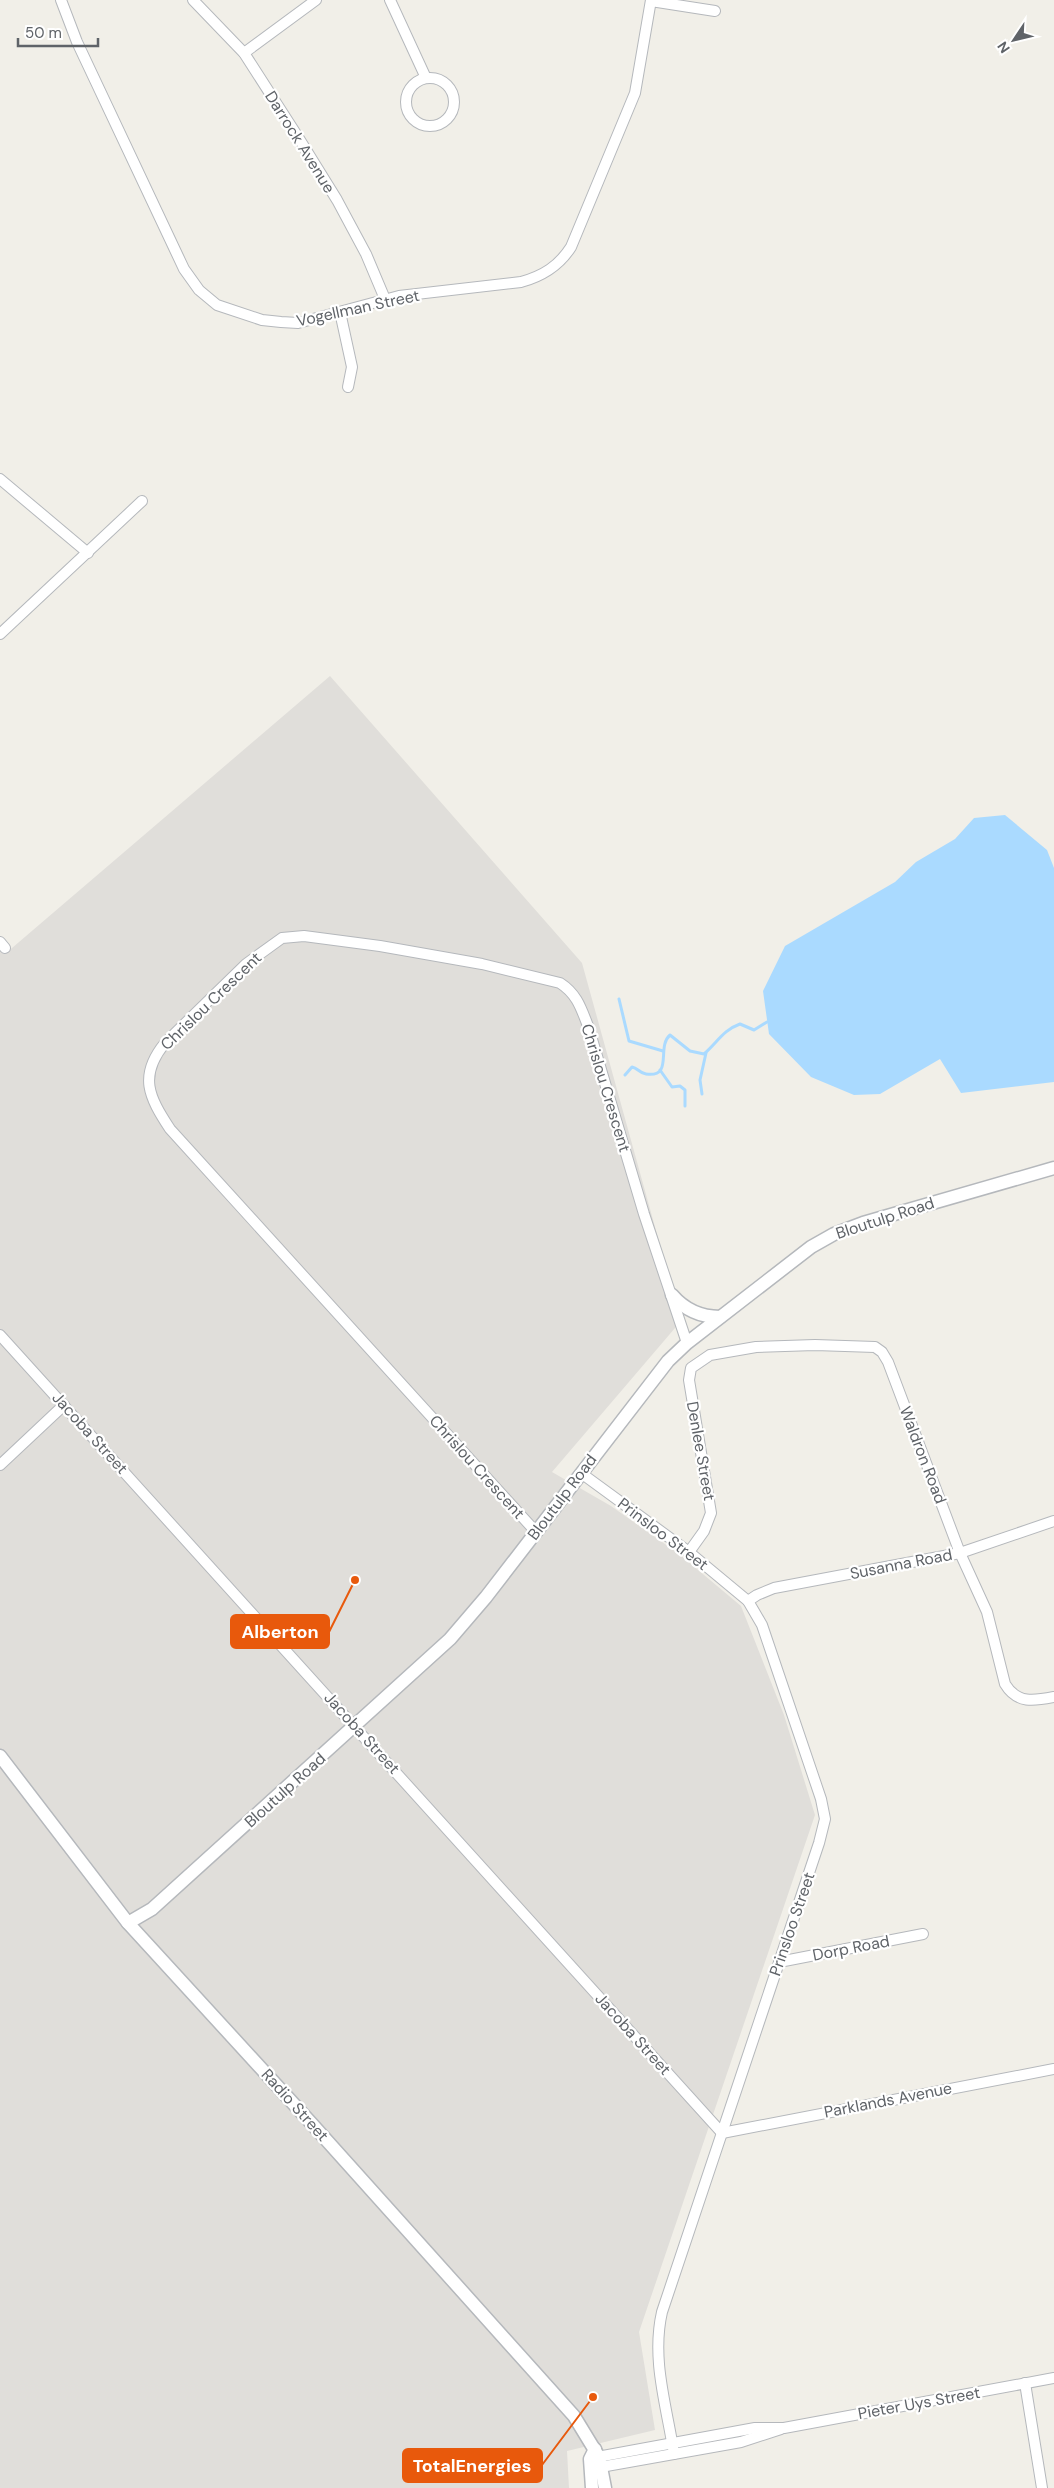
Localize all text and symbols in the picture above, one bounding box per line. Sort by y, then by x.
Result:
scale bar [18,15,98,47]
north arrow [989,15,1039,65]
text: 50 m [25,23,62,43]
text: N [993,38,1014,57]
street label: Darrock Avenue [260,87,340,197]
street label: Vogellman Street [294,285,422,331]
street label: Chrislou Crescent [156,947,266,1055]
street label: Chrislou Crescent [577,1021,635,1155]
street label: Bloutulp Road [833,1192,937,1244]
street label: Jacoba Street [48,1387,132,1479]
street label: Denlee Street [682,1400,720,1502]
street label: Waldron Road [895,1403,951,1507]
street label: Chrislou Crescent [425,1411,529,1523]
street label: Bloutulp Road [523,1450,601,1544]
street label: Prinsloo Street [613,1493,713,1575]
street label: Susanna Road [848,1544,954,1584]
callout: Alberton [231,1615,329,1648]
text: Alberton [241,1620,319,1644]
street label: Jacoba Street [320,1687,404,1779]
street label: Bloutulp Road [240,1748,330,1832]
street label: Prinsloo Street [764,1869,820,1979]
street label: Dorp Road [811,1930,891,1966]
street label: Jacoba Street [591,1988,675,2080]
street label: Radio Street [257,2064,333,2146]
street label: Parklands Avenue [822,2077,954,2123]
street label: Pieter Uys Street [856,2382,982,2424]
callout: TotalEnergies [403,2449,542,2482]
text: TotalEnergies [413,2454,531,2478]

